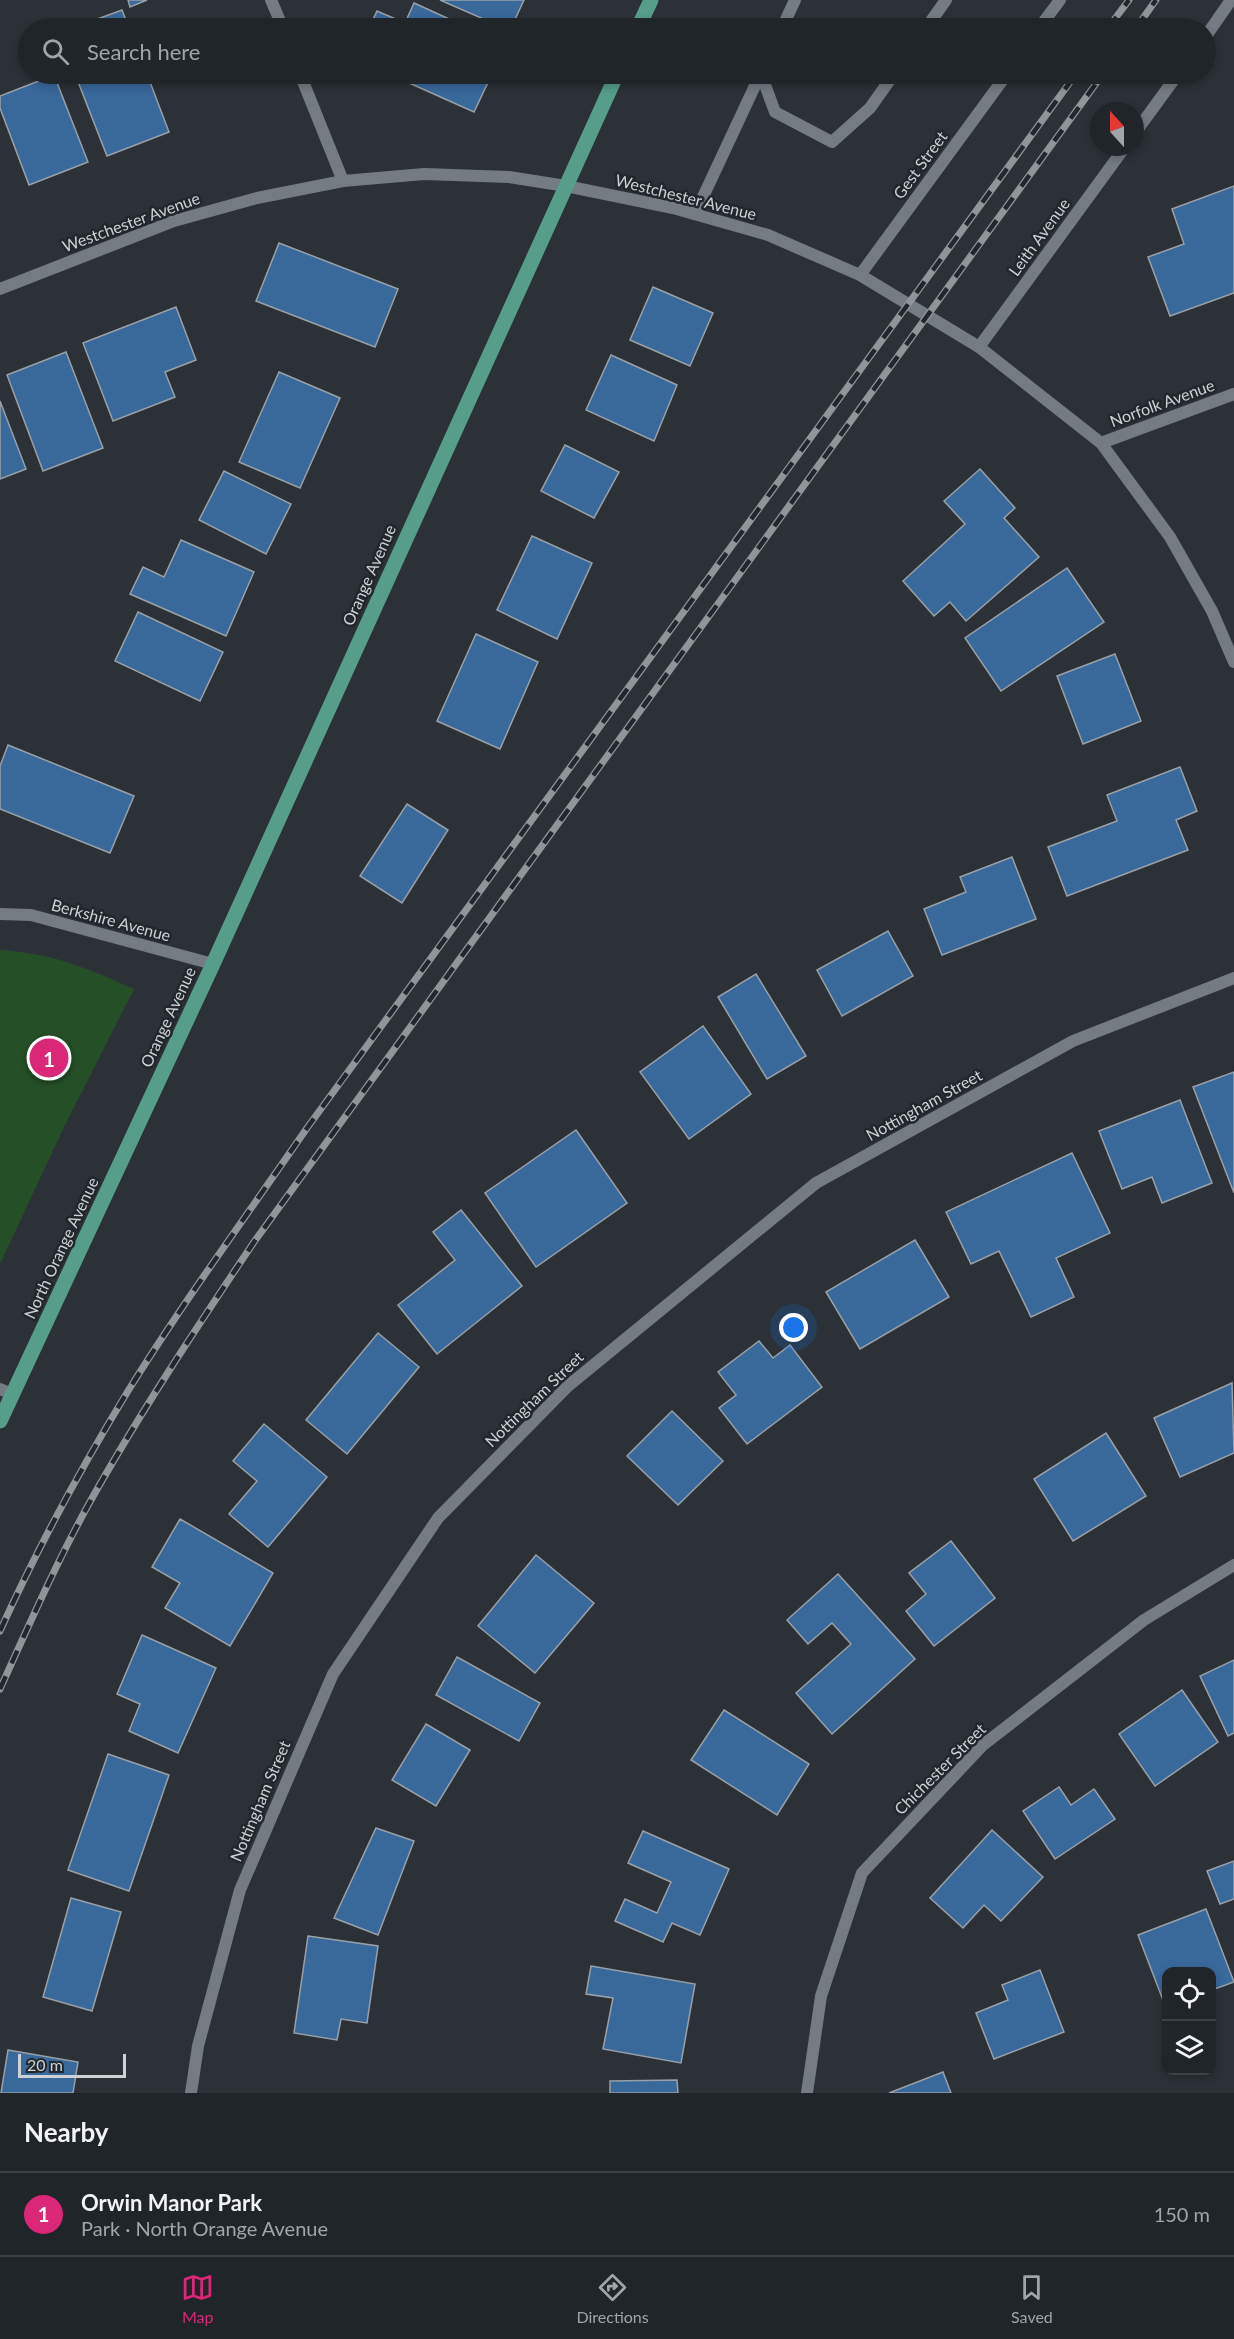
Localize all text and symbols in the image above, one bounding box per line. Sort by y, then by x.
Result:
search box [18,18,1216,84]
icon: search [39,35,72,68]
text: Search here [87,38,200,65]
north arrow [1090,102,1144,156]
street label: Gest Street [889,127,951,202]
street label: Westchester Avenue [614,170,759,223]
street label: Westchester Avenue [60,188,202,255]
street label: Leith Avenue [1004,194,1073,279]
street label: Norfolk Avenue [1107,375,1217,430]
street label: Orange Avenue [338,521,399,628]
street label: Berkshire Avenue [49,894,173,945]
street label: Orange Avenue [136,964,199,1070]
pin: 1 [29,1036,68,1080]
street label: Nottingham Street [863,1065,985,1144]
street label: North Orange Avenue [19,1174,102,1322]
your location [779,1313,808,1342]
street label: Nottingham Street [481,1347,587,1450]
street label: Chichester Street [890,1719,989,1818]
street label: Nottingham Street [226,1737,294,1864]
map controls [1162,1967,1216,2075]
button: locate [1162,1967,1216,2021]
button: layers [1162,2021,1216,2075]
scale bar [18,2051,126,2078]
text: 20 m [27,2055,63,2074]
text: Nearby [24,2116,109,2148]
text: Orwin Manor Park [81,2189,262,2216]
text: 1 [38,2202,49,2226]
text: 150 m [1154,2202,1210,2226]
text: Park · North Orange Avenue [81,2216,328,2240]
tab: Map [181,2271,214,2326]
tab: Directions [576,2271,649,2326]
tab: Saved [1011,2271,1053,2326]

